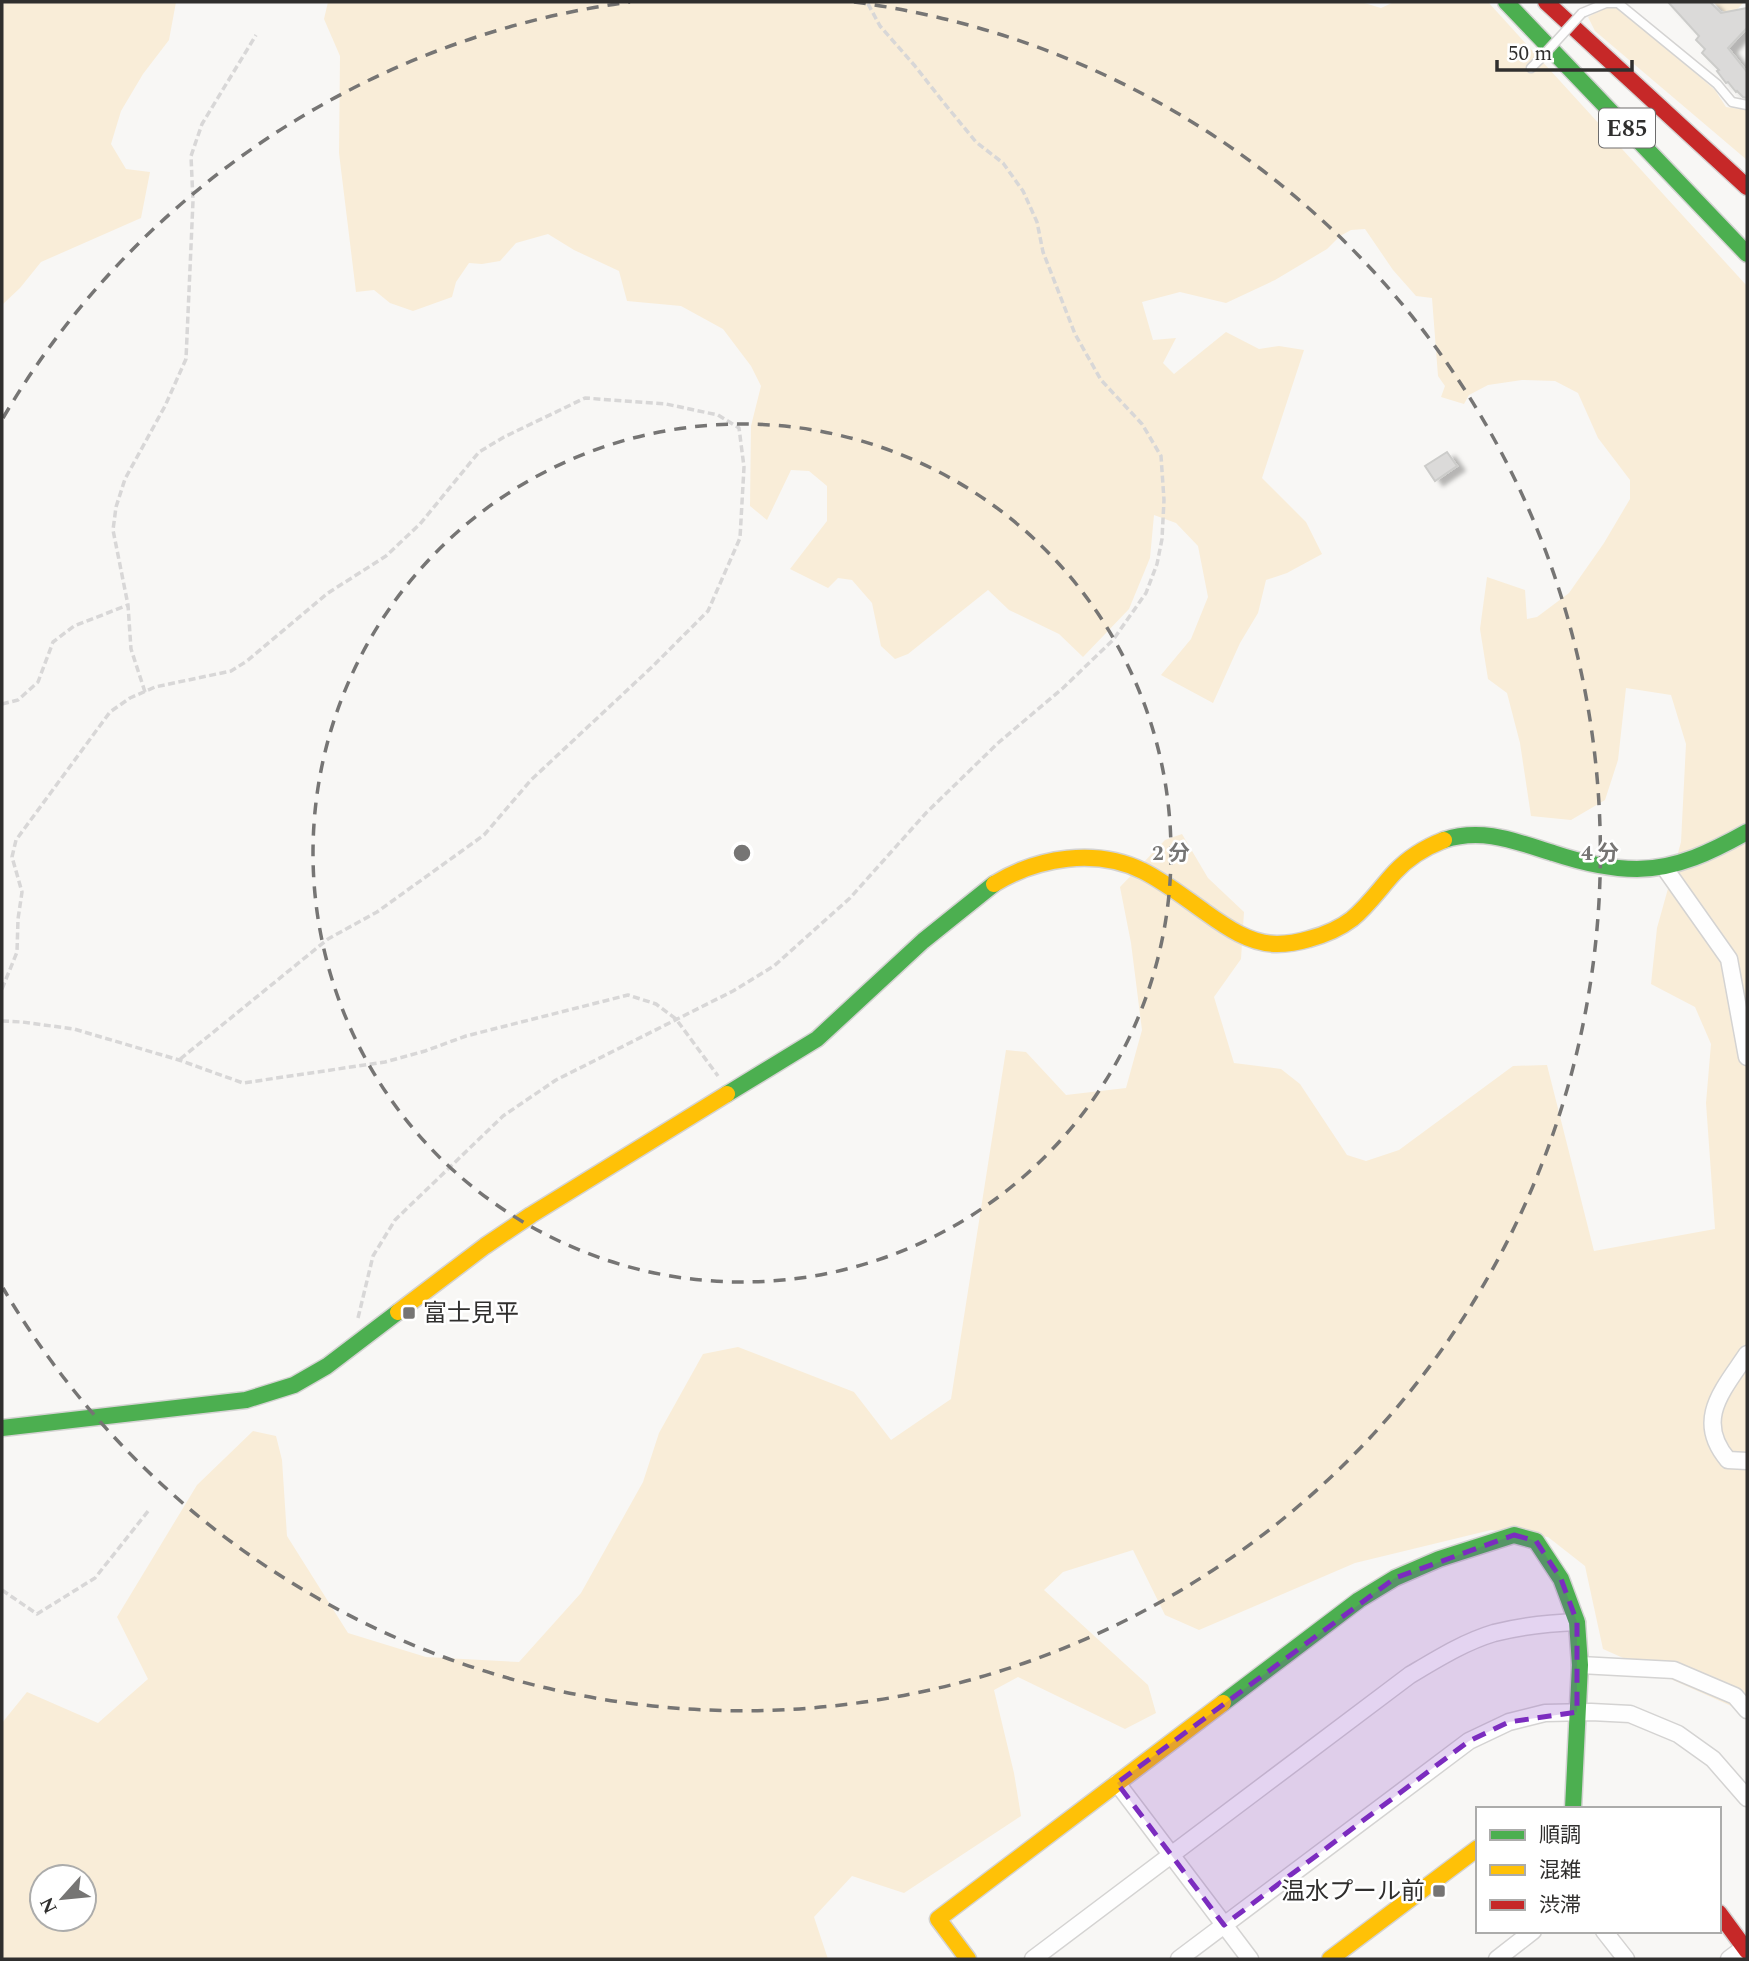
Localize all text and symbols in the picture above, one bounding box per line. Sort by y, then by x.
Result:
scale bar [1497,28,1632,72]
text: 50 m [1508,38,1552,70]
road number: E85 [1599,108,1655,148]
text: 2 分 [1152,838,1190,870]
text: 4 分 [1581,838,1619,870]
centre of rings [730,841,754,865]
place label: 富士見平 [423,1296,519,1332]
marker: 富士見平 [401,1305,417,1321]
legend [1476,1807,1721,1933]
text: 順調 [1539,1820,1581,1852]
text: 混雑 [1539,1855,1581,1887]
north arrow [28,1863,98,1933]
place label: 温水プール前 [1281,1874,1425,1910]
marker: 温水プール前 [1431,1883,1447,1899]
text: 渋滞 [1539,1890,1581,1922]
text: N [33,1892,66,1919]

